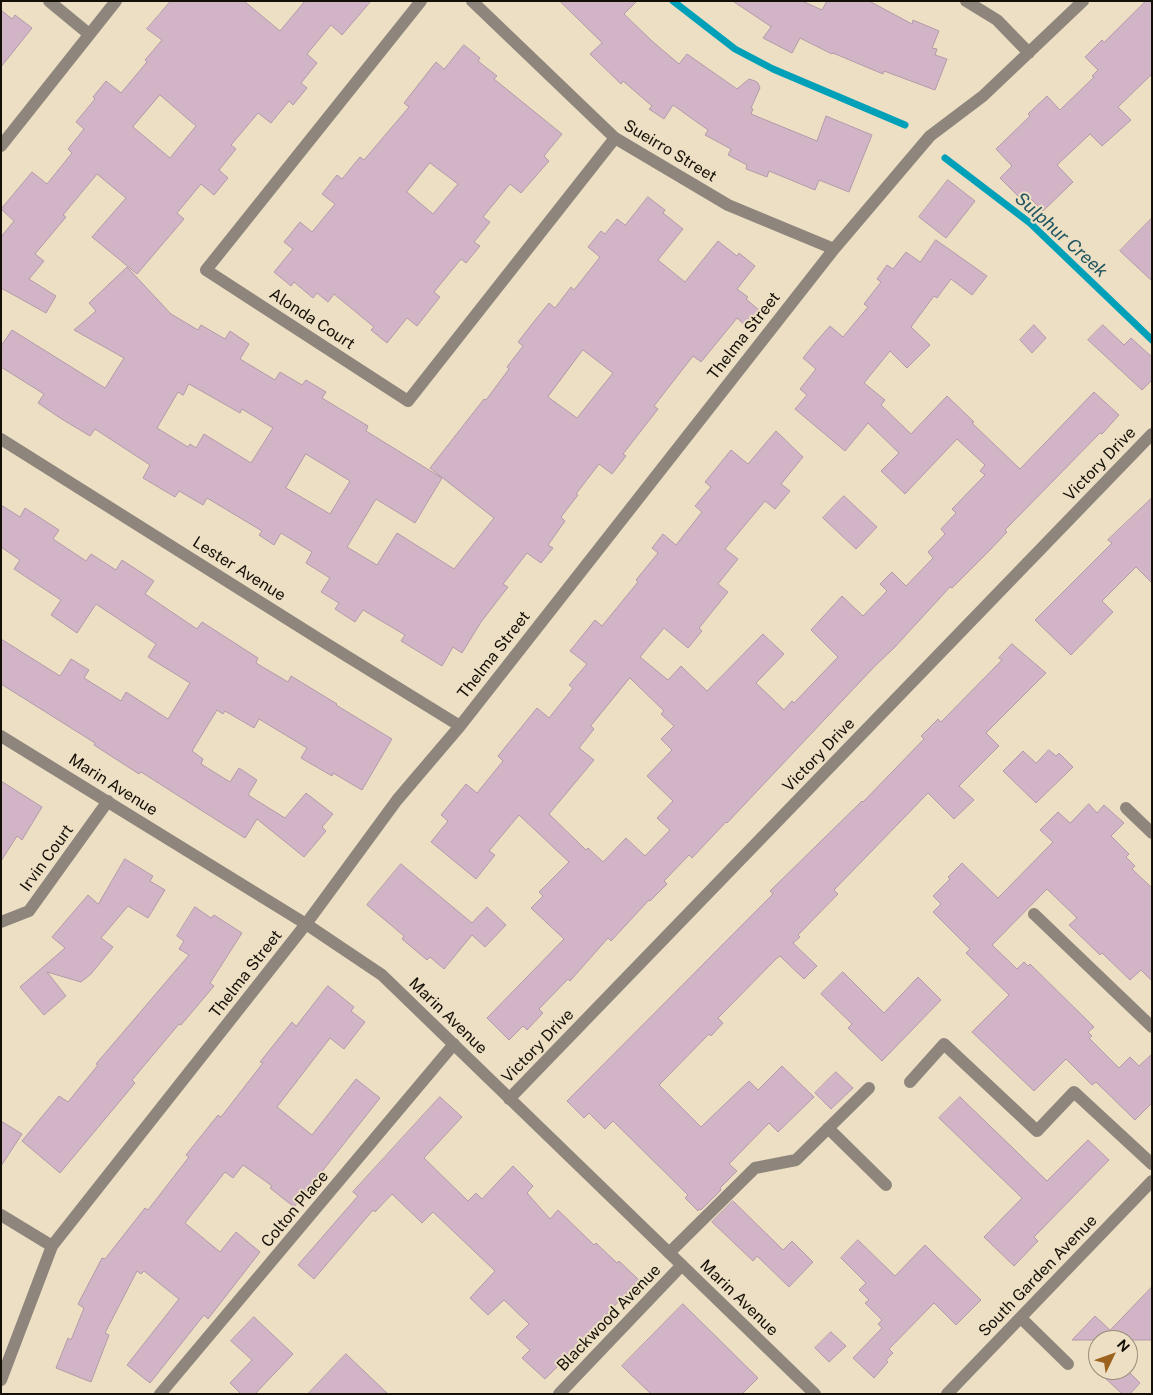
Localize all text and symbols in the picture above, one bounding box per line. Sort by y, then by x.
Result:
street label: Sueirro Street [620,116,720,186]
water label: Sulphur Creek [1010,188,1112,282]
street label: Alonda Court [266,284,358,354]
street label: Thelma Street [704,288,784,384]
street label: Victory Drive [1060,423,1140,505]
street label: Lester Avenue [189,533,289,605]
street label: Thelma Street [454,607,534,703]
street label: Victory Drive [779,714,859,796]
street label: Marin Avenue [65,750,161,820]
street label: Irvin Court [16,821,78,895]
street label: Thelma Street [206,926,286,1022]
street label: Marin Avenue [405,974,491,1058]
street label: Victory Drive [498,1005,578,1087]
street label: Colton Place [257,1167,333,1251]
street label: South Garden Avenue [975,1211,1101,1341]
street label: Marin Avenue [696,1256,782,1340]
street label: Blackwood Avenue [553,1261,665,1375]
north arrow [1088,1330,1138,1380]
text: N [1114,1336,1133,1355]

